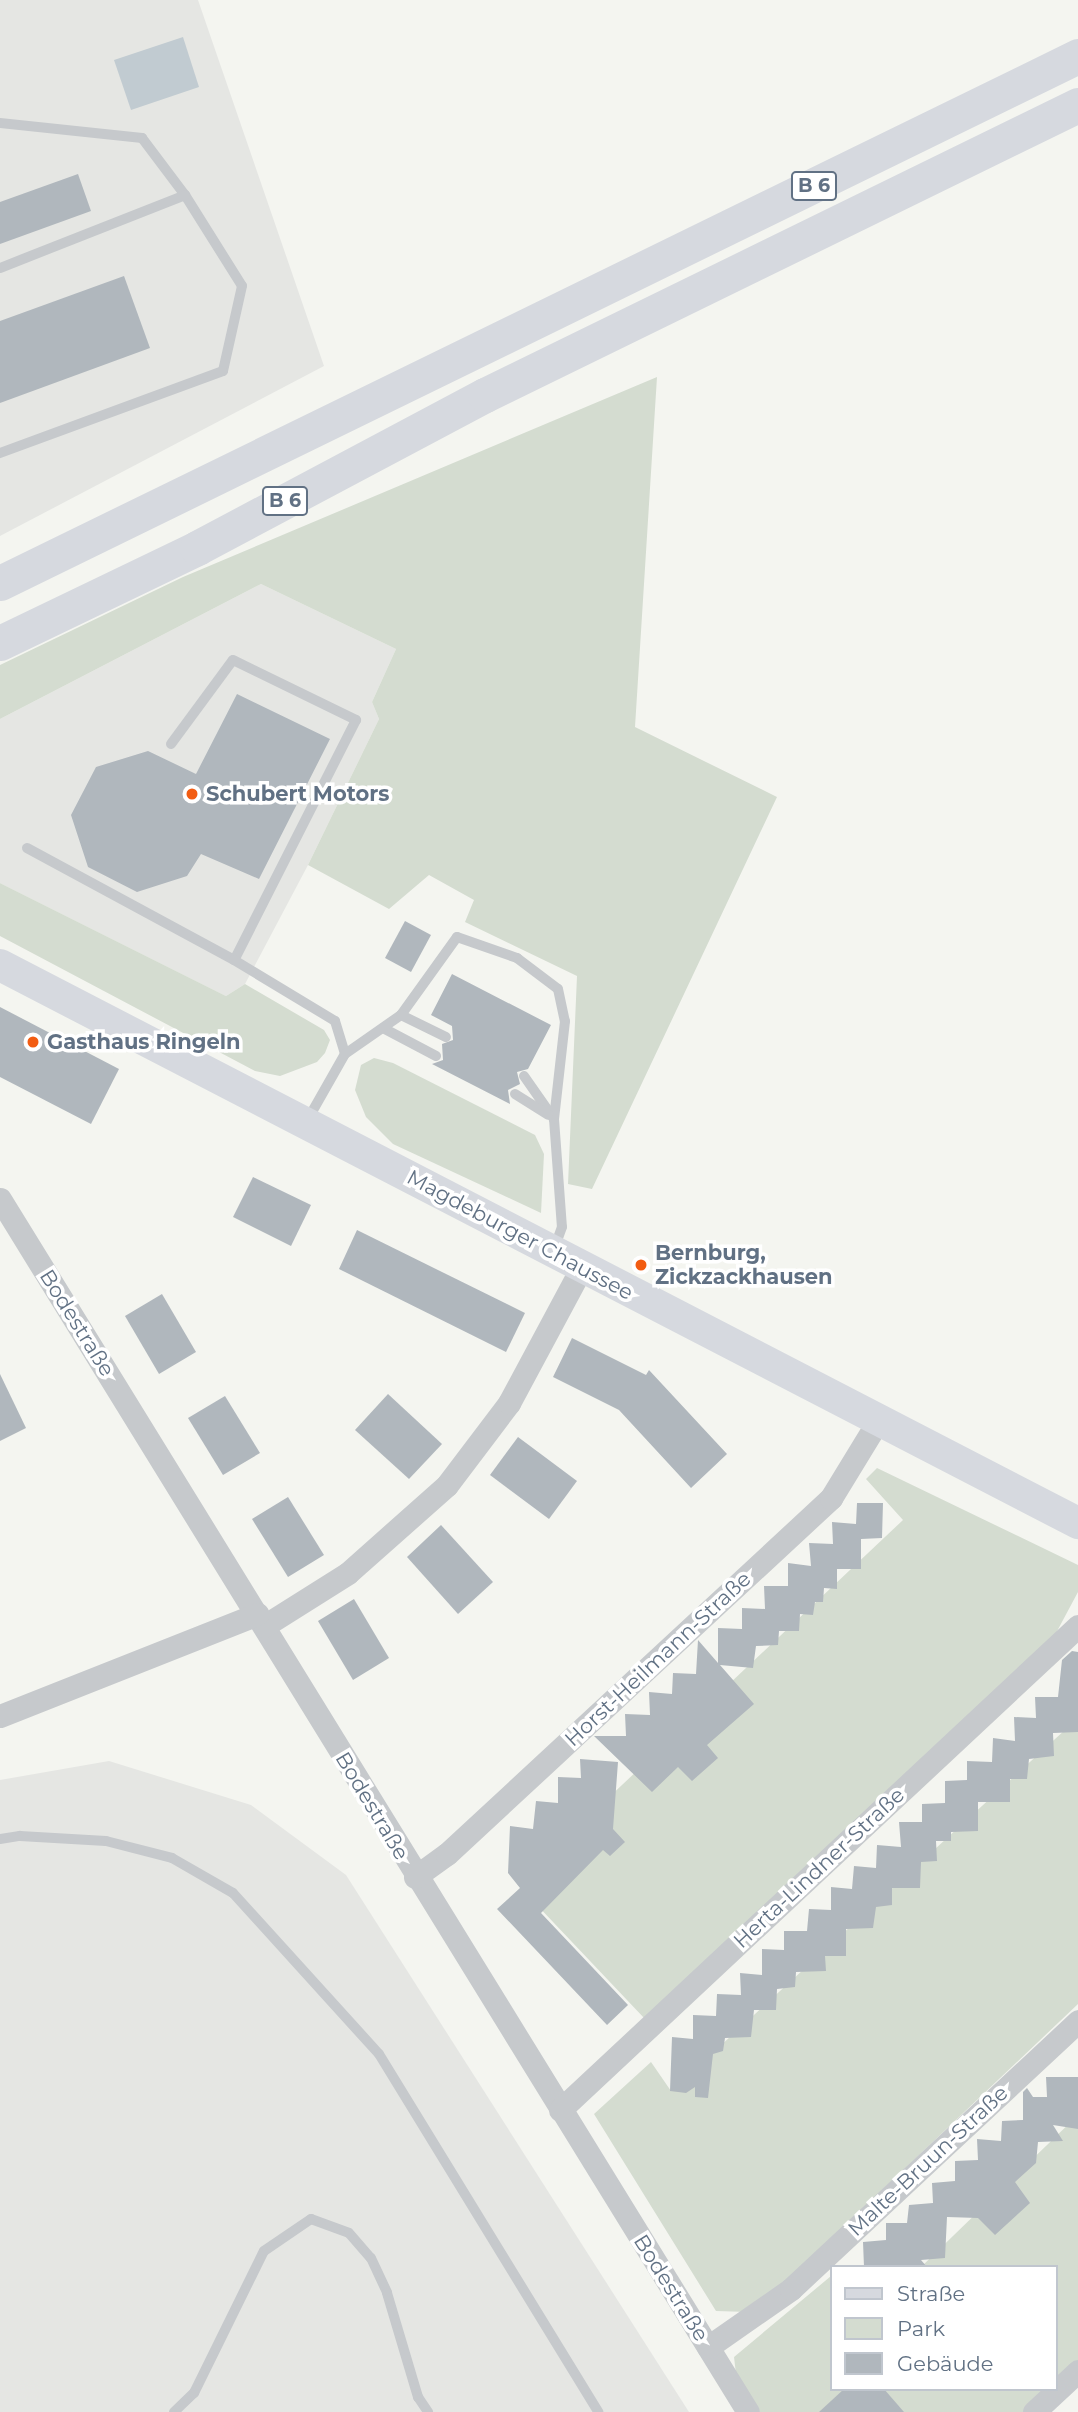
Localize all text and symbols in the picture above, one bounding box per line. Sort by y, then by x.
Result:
road number: B 6 [790,170,838,202]
road number: B 6 [260,486,310,516]
place label: Schubert Motors [206,781,389,807]
marker: Schubert Motors [184,786,200,802]
place label: Gasthaus Ringeln [47,1029,241,1055]
marker: Gasthaus Ringeln [25,1034,41,1050]
street label: Magdeburger Chaussee [403,1165,637,1305]
place label: Bernburg, Zickzackhausen [655,1240,833,1290]
marker: Bernburg, Zickzackhausen [633,1257,649,1273]
street label: Bodestraße [34,1265,120,1381]
street label: Horst-Heilmann-Straße [560,1566,756,1752]
street label: Bodestraße [330,1747,414,1865]
street label: Herta-Lindner-Straße [728,1782,910,1954]
street label: Malte-Bruun-Straße [843,2080,1013,2242]
street label: Bodestraße [628,2230,714,2346]
legend [830,2265,1057,2391]
text: Straße [897,2281,965,2306]
text: Park [897,2316,945,2341]
text: Gebäude [897,2351,994,2376]

